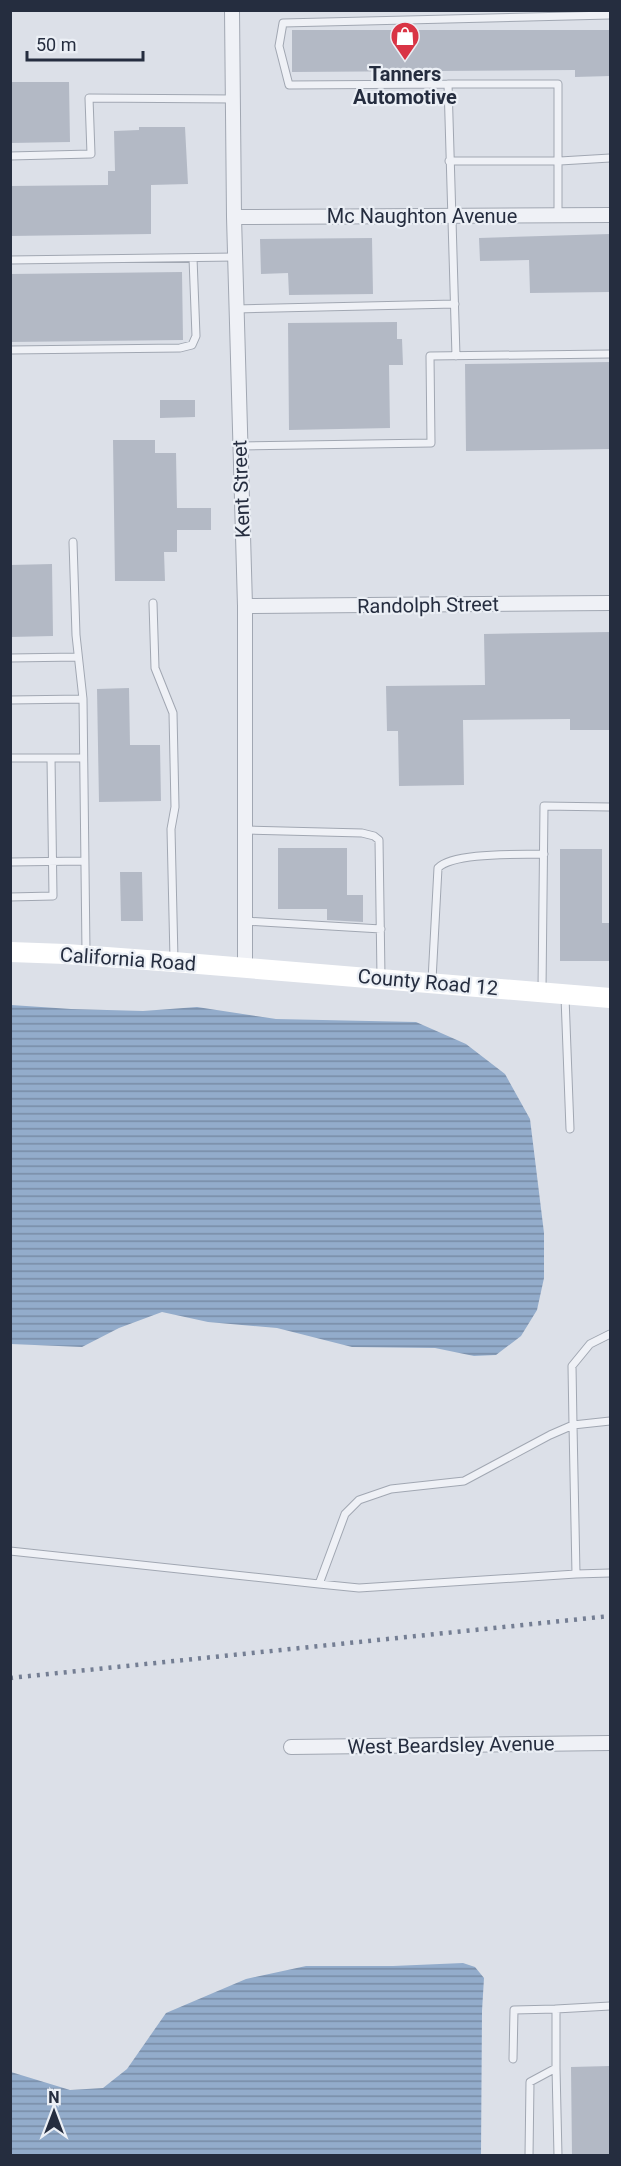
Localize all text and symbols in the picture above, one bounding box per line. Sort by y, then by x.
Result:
shop icon: Tanners Automotive [389,20,421,62]
scale bar [27,24,142,62]
text: 50 m [36,34,76,55]
place label: Tanners Automotive [353,62,457,109]
street label: Mc Naughton Avenue [327,204,517,228]
street label: Kent Street [227,440,255,538]
street label: Randolph Street [357,592,499,618]
street label: California Road [59,942,197,976]
street label: County Road 12 [357,964,499,1000]
street label: West Beardsley Avenue [347,1731,555,1759]
north arrow [24,2082,84,2142]
text: N [48,2088,60,2107]

